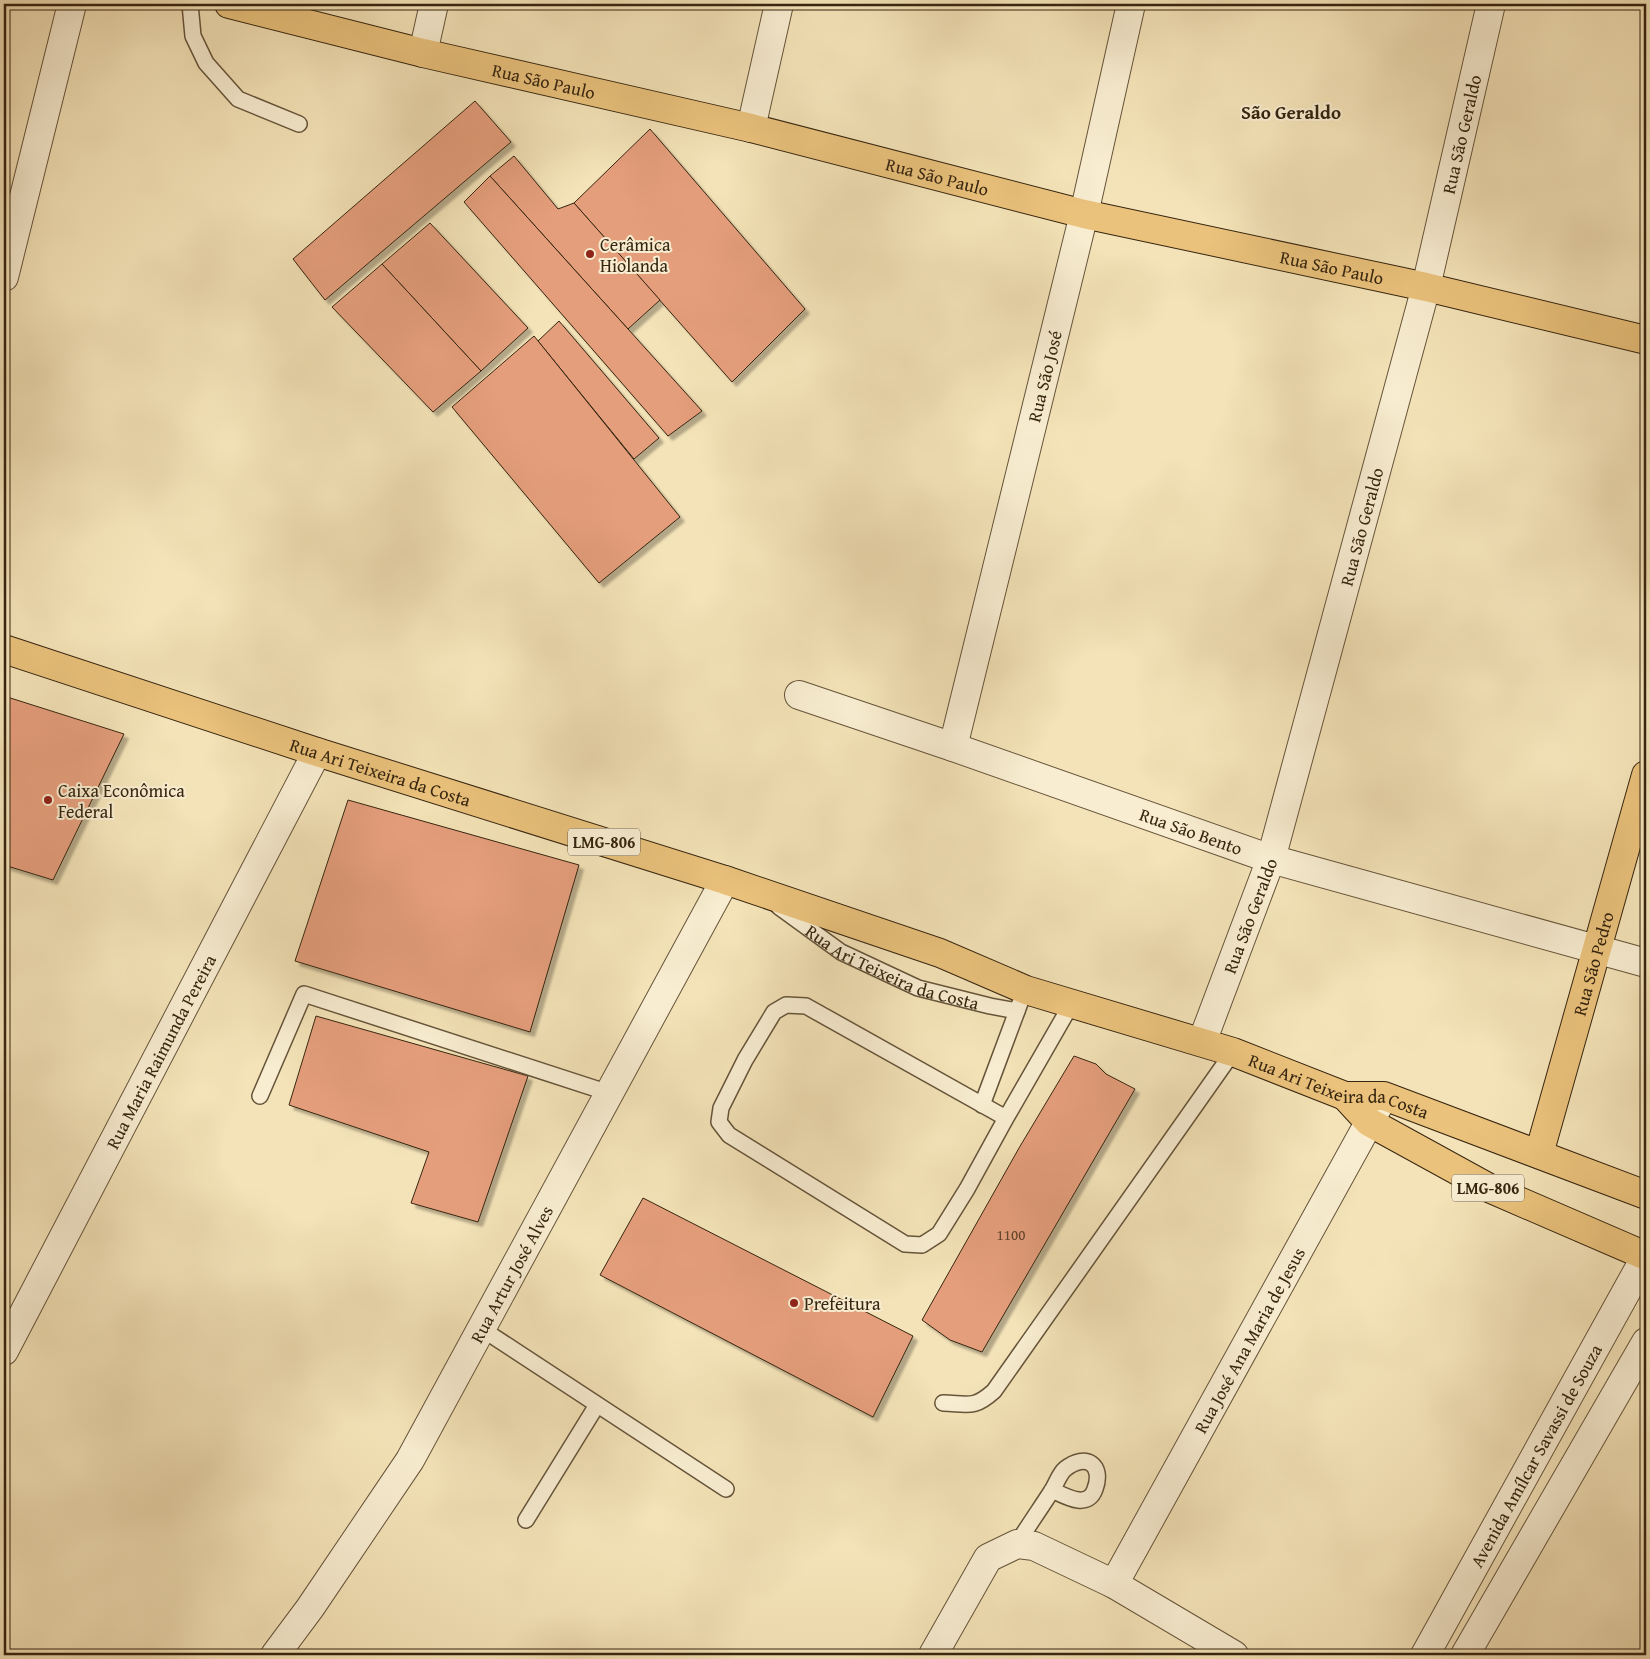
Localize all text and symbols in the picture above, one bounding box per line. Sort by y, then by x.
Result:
street label: Rua São Paulo [489,56,598,106]
street label: Rua São Geraldo [1434,72,1488,197]
district label: São Geraldo [1241,98,1341,126]
street label: Rua São Paulo [883,150,992,202]
place label: Cerâmica Hiolanda [600,231,671,279]
street label: Rua São Paulo [1278,243,1386,291]
marker: Cerâmica Hiolanda [584,248,596,260]
street label: Rua São José [1020,327,1068,425]
street label: Rua São Geraldo [1332,464,1390,589]
street label: Rua Ari Teixeira da Costa [287,731,475,813]
place label: Caixa Econômica Federal [58,777,185,825]
marker: Caixa Econômica Federal [42,794,54,806]
street label: Rua São Bento [1136,800,1246,861]
road number: LMG-806 [568,829,640,856]
street label: Rua São Geraldo [1216,854,1284,977]
street label: Rua São Pedro [1565,908,1620,1019]
street label: Rua Ari Teixeira da Costa [800,917,982,1016]
street label: Rua Maria Raimunda Pereira [99,949,223,1153]
street label: Rua Ari Teixeira da Costa [1245,1046,1433,1125]
road number: LMG-806 [1452,1174,1524,1202]
street label: Rua Artur José Alves [463,1200,559,1348]
house number: 1100 [997,1224,1025,1245]
street label: Rua José Ana Maria de Jesus [1187,1242,1311,1438]
place label: Prefeitura [804,1290,881,1317]
marker: Prefeitura [788,1297,800,1309]
street label: Avenida Amílcar Savassi de Souza [1463,1339,1608,1572]

